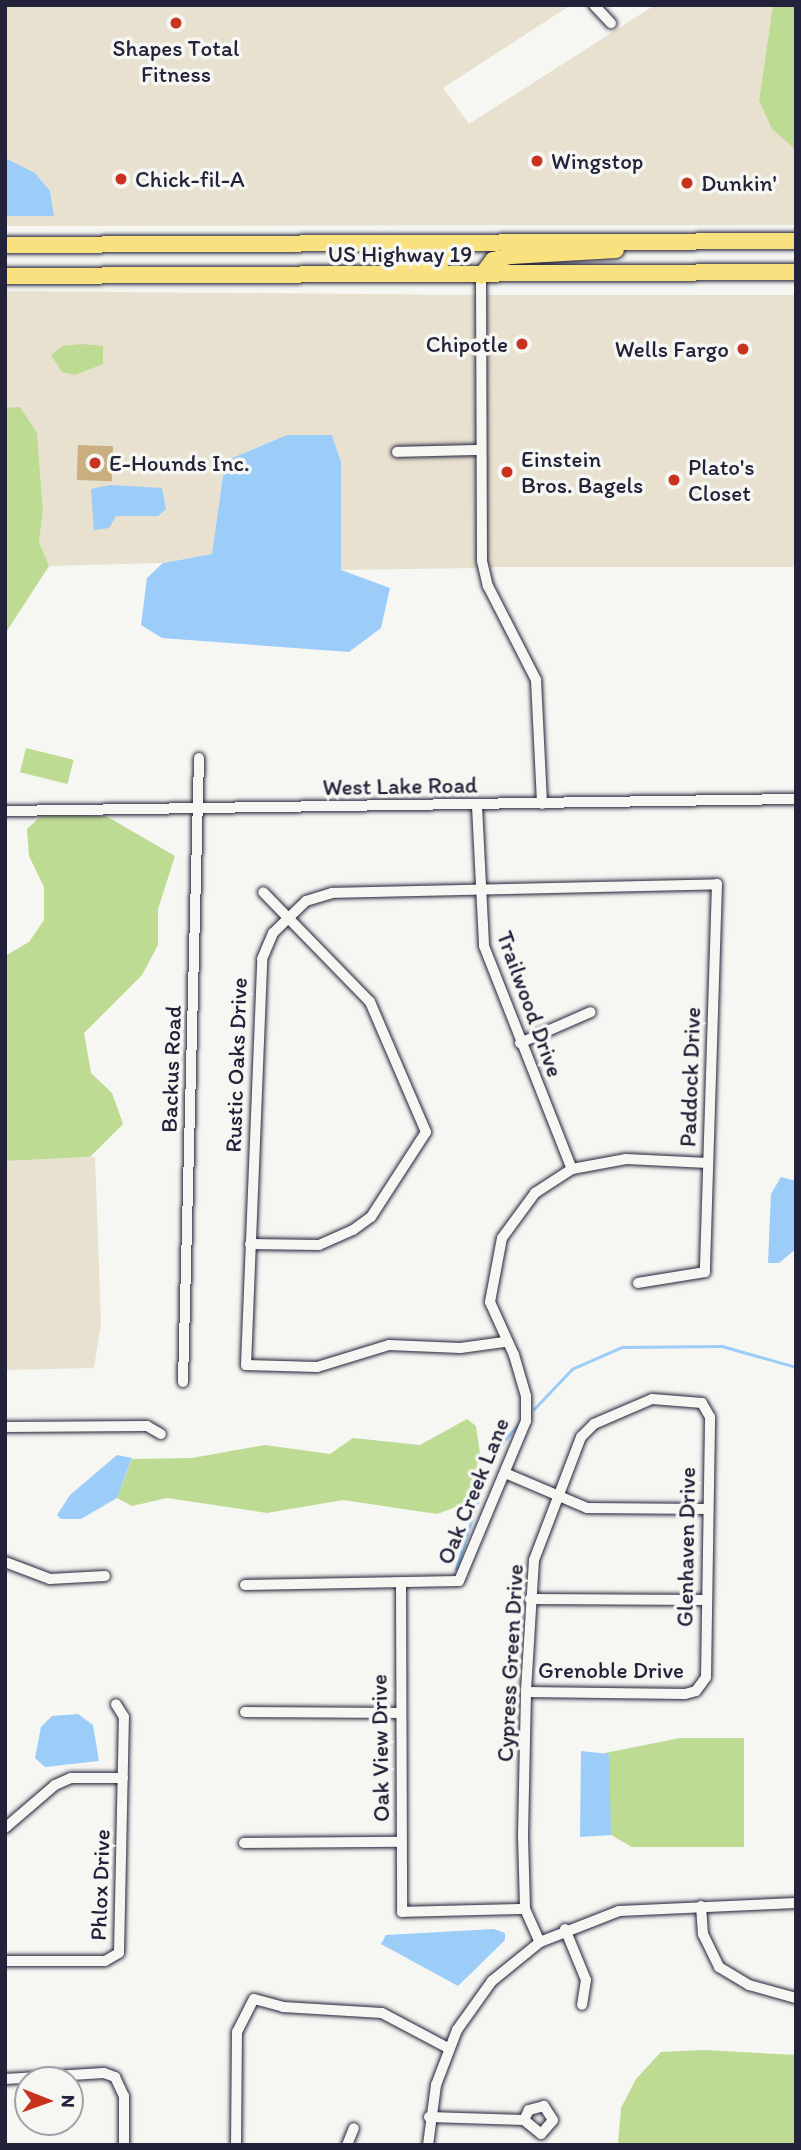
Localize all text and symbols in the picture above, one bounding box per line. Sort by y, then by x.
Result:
marker: Shapes Total Fitness [168,15,184,31]
place label: Shapes Total Fitness [114,34,238,88]
place label: Wingstop [551,147,643,175]
marker: Wingstop [529,153,545,169]
place label: Chick-fil-A [135,165,245,193]
place label: Dunkin' [701,169,777,197]
marker: Chick-fil-A [113,171,129,187]
marker: Dunkin' [679,175,695,191]
street label: US Highway 19 [328,240,472,268]
place label: Chipotle [426,330,508,358]
place label: Wells Fargo [615,335,729,363]
marker: Chipotle [514,336,530,352]
marker: Wells Fargo [735,341,751,357]
place label: Einstein Bros. Bagels [521,445,644,499]
place label: E-Hounds Inc. [109,449,250,477]
place label: Plato's Closet [688,453,755,507]
marker: E-Hounds Inc. [87,455,103,471]
marker: Einstein Bros. Bagels [499,464,515,480]
marker: Plato's Closet [666,472,682,488]
street label: West Lake Road [322,771,478,801]
street label: Trailwood Drive [491,927,569,1081]
street label: Rustic Oaks Drive [219,977,253,1153]
street label: Backus Road [155,1005,187,1133]
street label: Paddock Drive [674,1006,706,1148]
street label: Oak Creek Lane [431,1414,515,1568]
street label: Glenhaven Drive [671,1467,701,1627]
street label: Cypress Green Drive [491,1563,529,1763]
street label: Grenoble Drive [538,1656,684,1684]
street label: Oak View Drive [365,1674,395,1822]
street label: Phlox Drive [84,1828,116,1942]
north arrow [14,2066,84,2136]
text: N [57,2095,80,2108]

